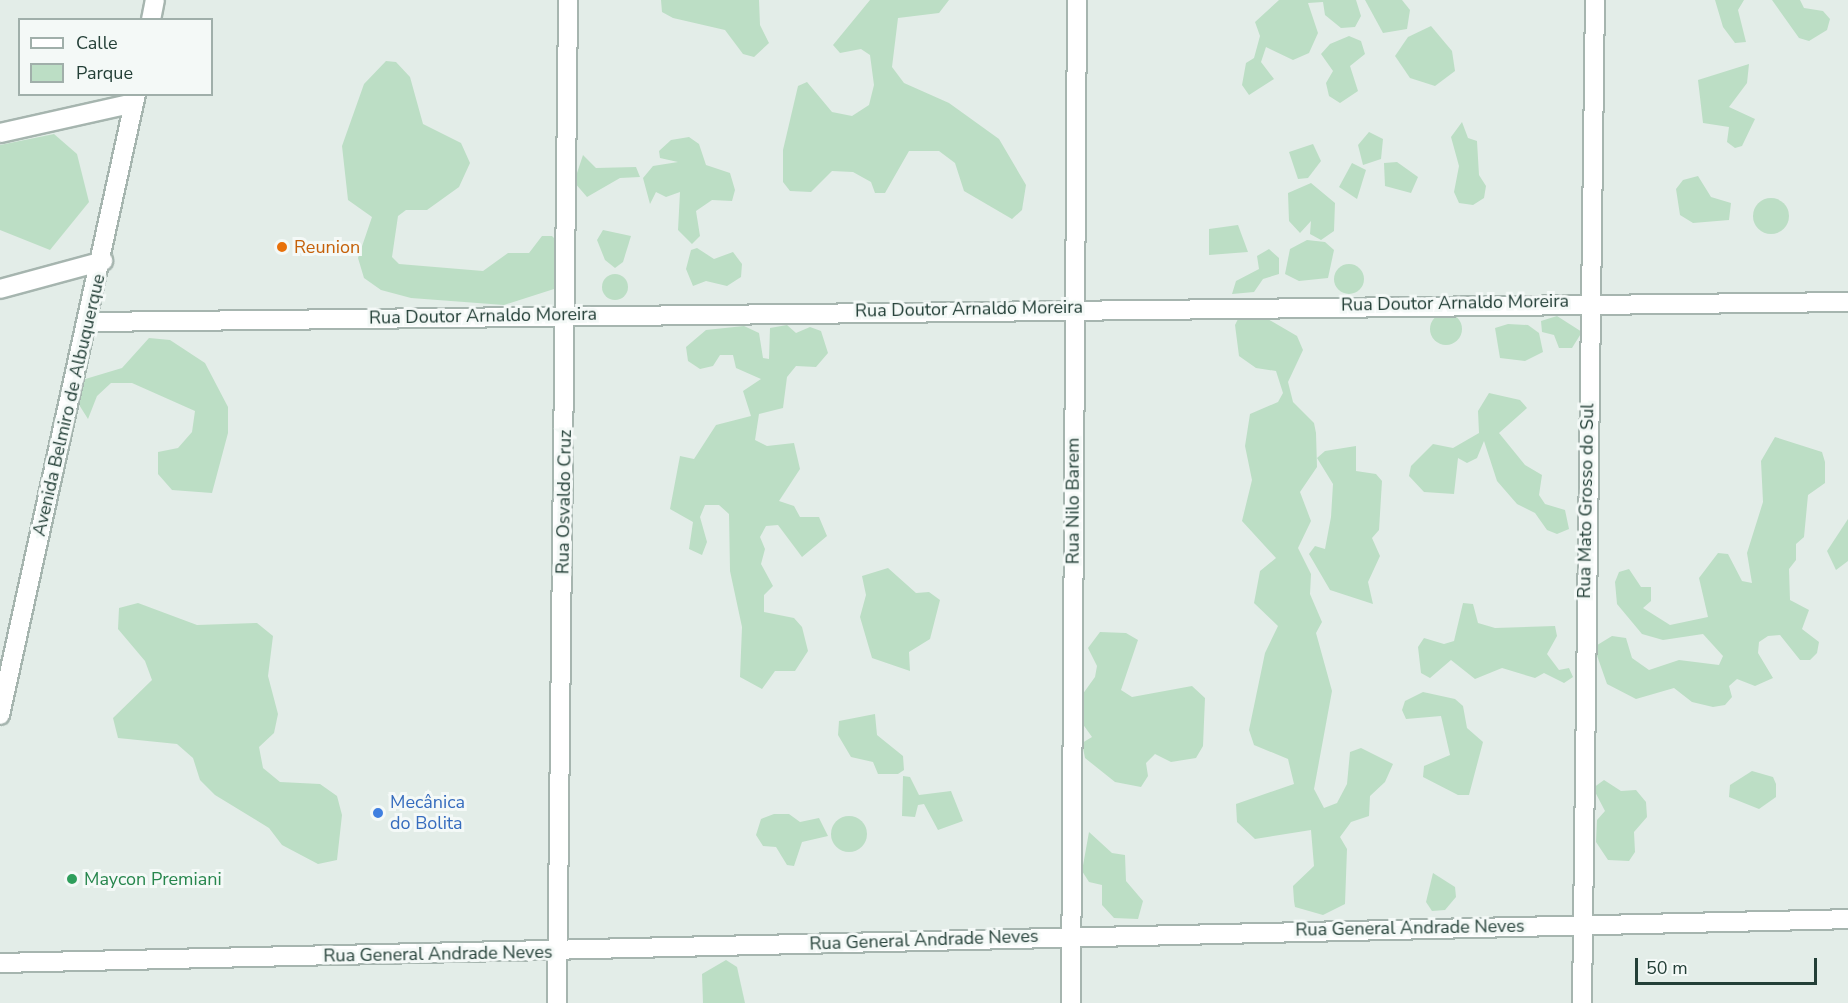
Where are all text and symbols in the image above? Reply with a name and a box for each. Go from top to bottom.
legend [18,18,213,96]
text: Calle [76,31,118,55]
text: Parque [76,61,133,85]
place label: Reunion [294,236,360,258]
marker: Reunion [275,240,289,254]
street label: Avenida Belmiro de Albuquerque [28,272,110,538]
street label: Rua Doutor Arnaldo Moreira [1341,290,1569,316]
street label: Rua Doutor Arnaldo Moreira [855,296,1083,322]
street label: Rua Doutor Arnaldo Moreira [369,303,597,329]
street label: Rua Mato Grosso do Sul [1573,403,1599,599]
street label: Rua Osvaldo Cruz [552,430,576,574]
street label: Rua Nilo Barem [1062,438,1084,564]
place label: Mecânica do Bolita [390,792,465,834]
marker: Mecânica do Bolita [371,806,385,820]
place label: Maycon Premiani [84,868,222,890]
marker: Maycon Premiani [65,872,79,886]
street label: Rua General Andrade Neves [1295,915,1525,941]
street label: Rua General Andrade Neves [809,925,1039,955]
street label: Rua General Andrade Neves [323,941,553,967]
scale bar [1638,946,1820,984]
text: 50 m [1646,956,1688,980]

